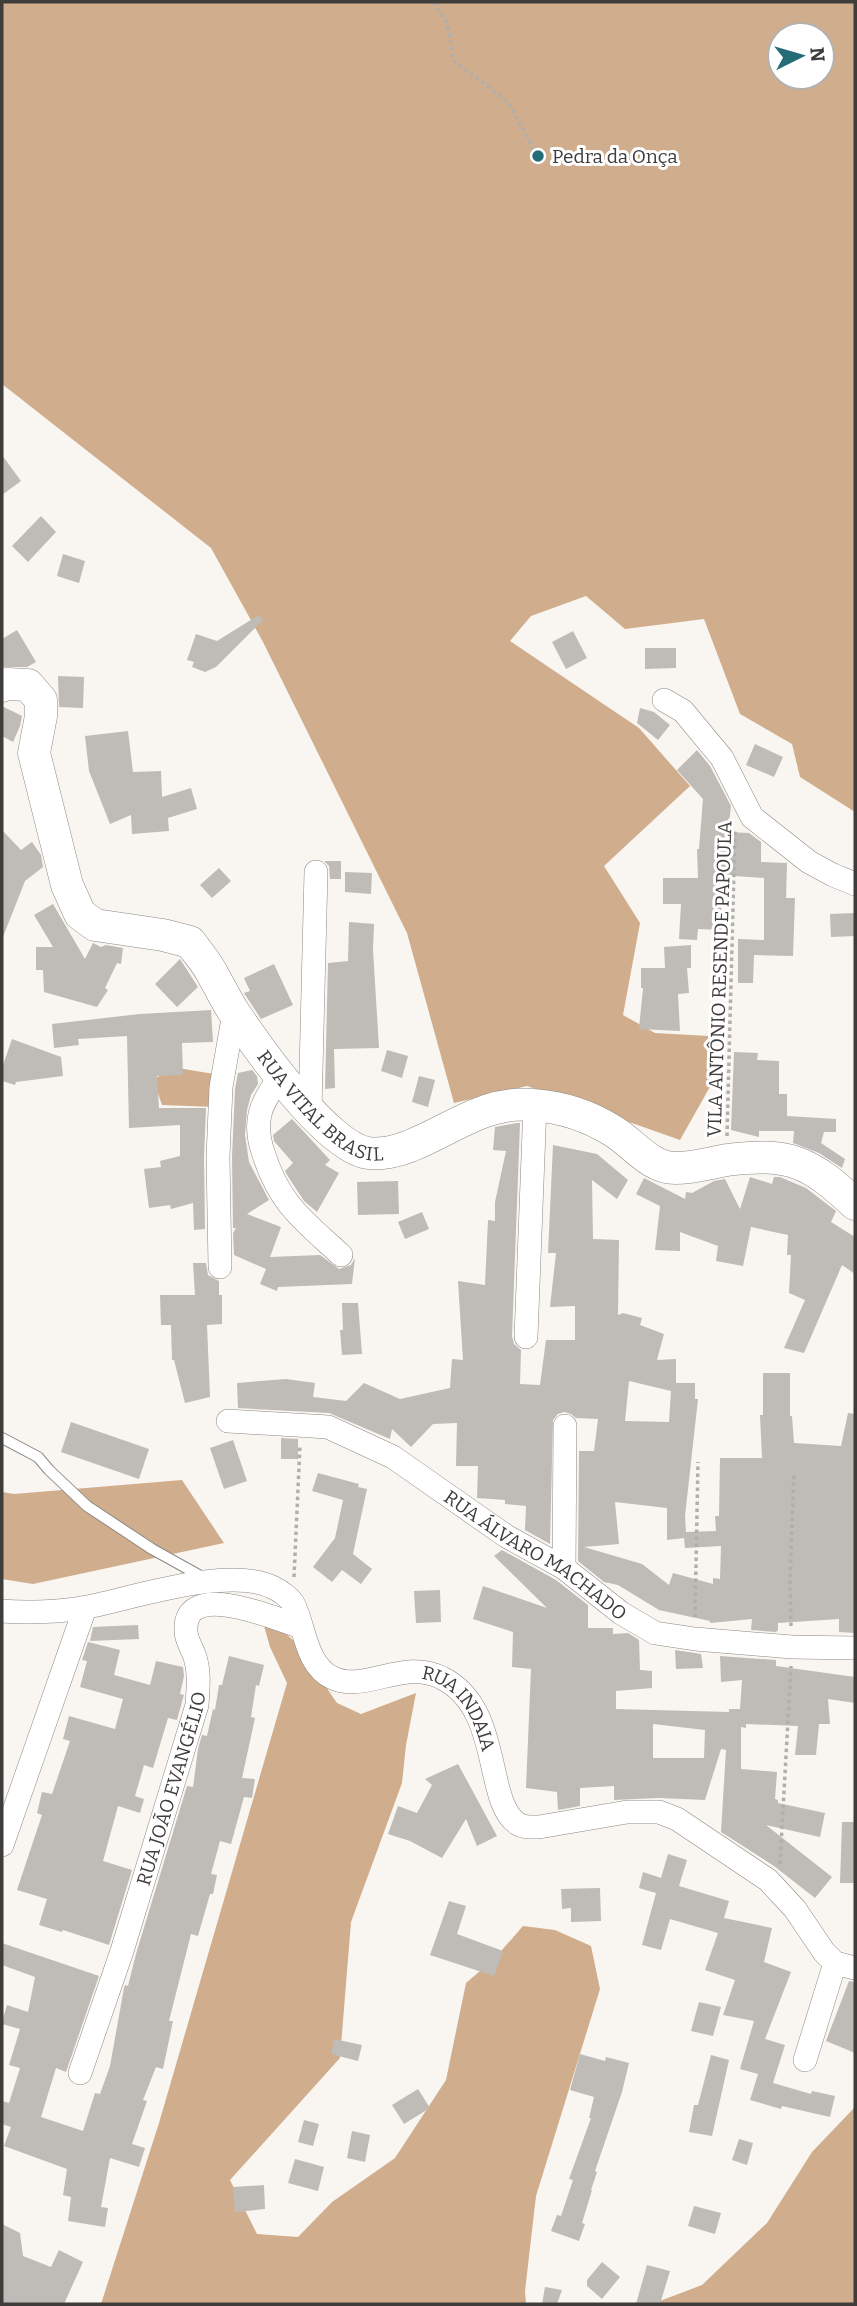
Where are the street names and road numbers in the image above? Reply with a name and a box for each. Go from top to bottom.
street label: VILA ANTÔNIO RESENDE PAPOULA [702,820,737,1138]
street label: RUA VITAL BRASIL [252,1046,384,1166]
street label: RUA ÁLVARO MACHADO [440,1485,631,1625]
street label: RUA INDAIA [420,1661,500,1754]
street label: RUA JOÃO EVANGÉLIO [132,1691,210,1888]

